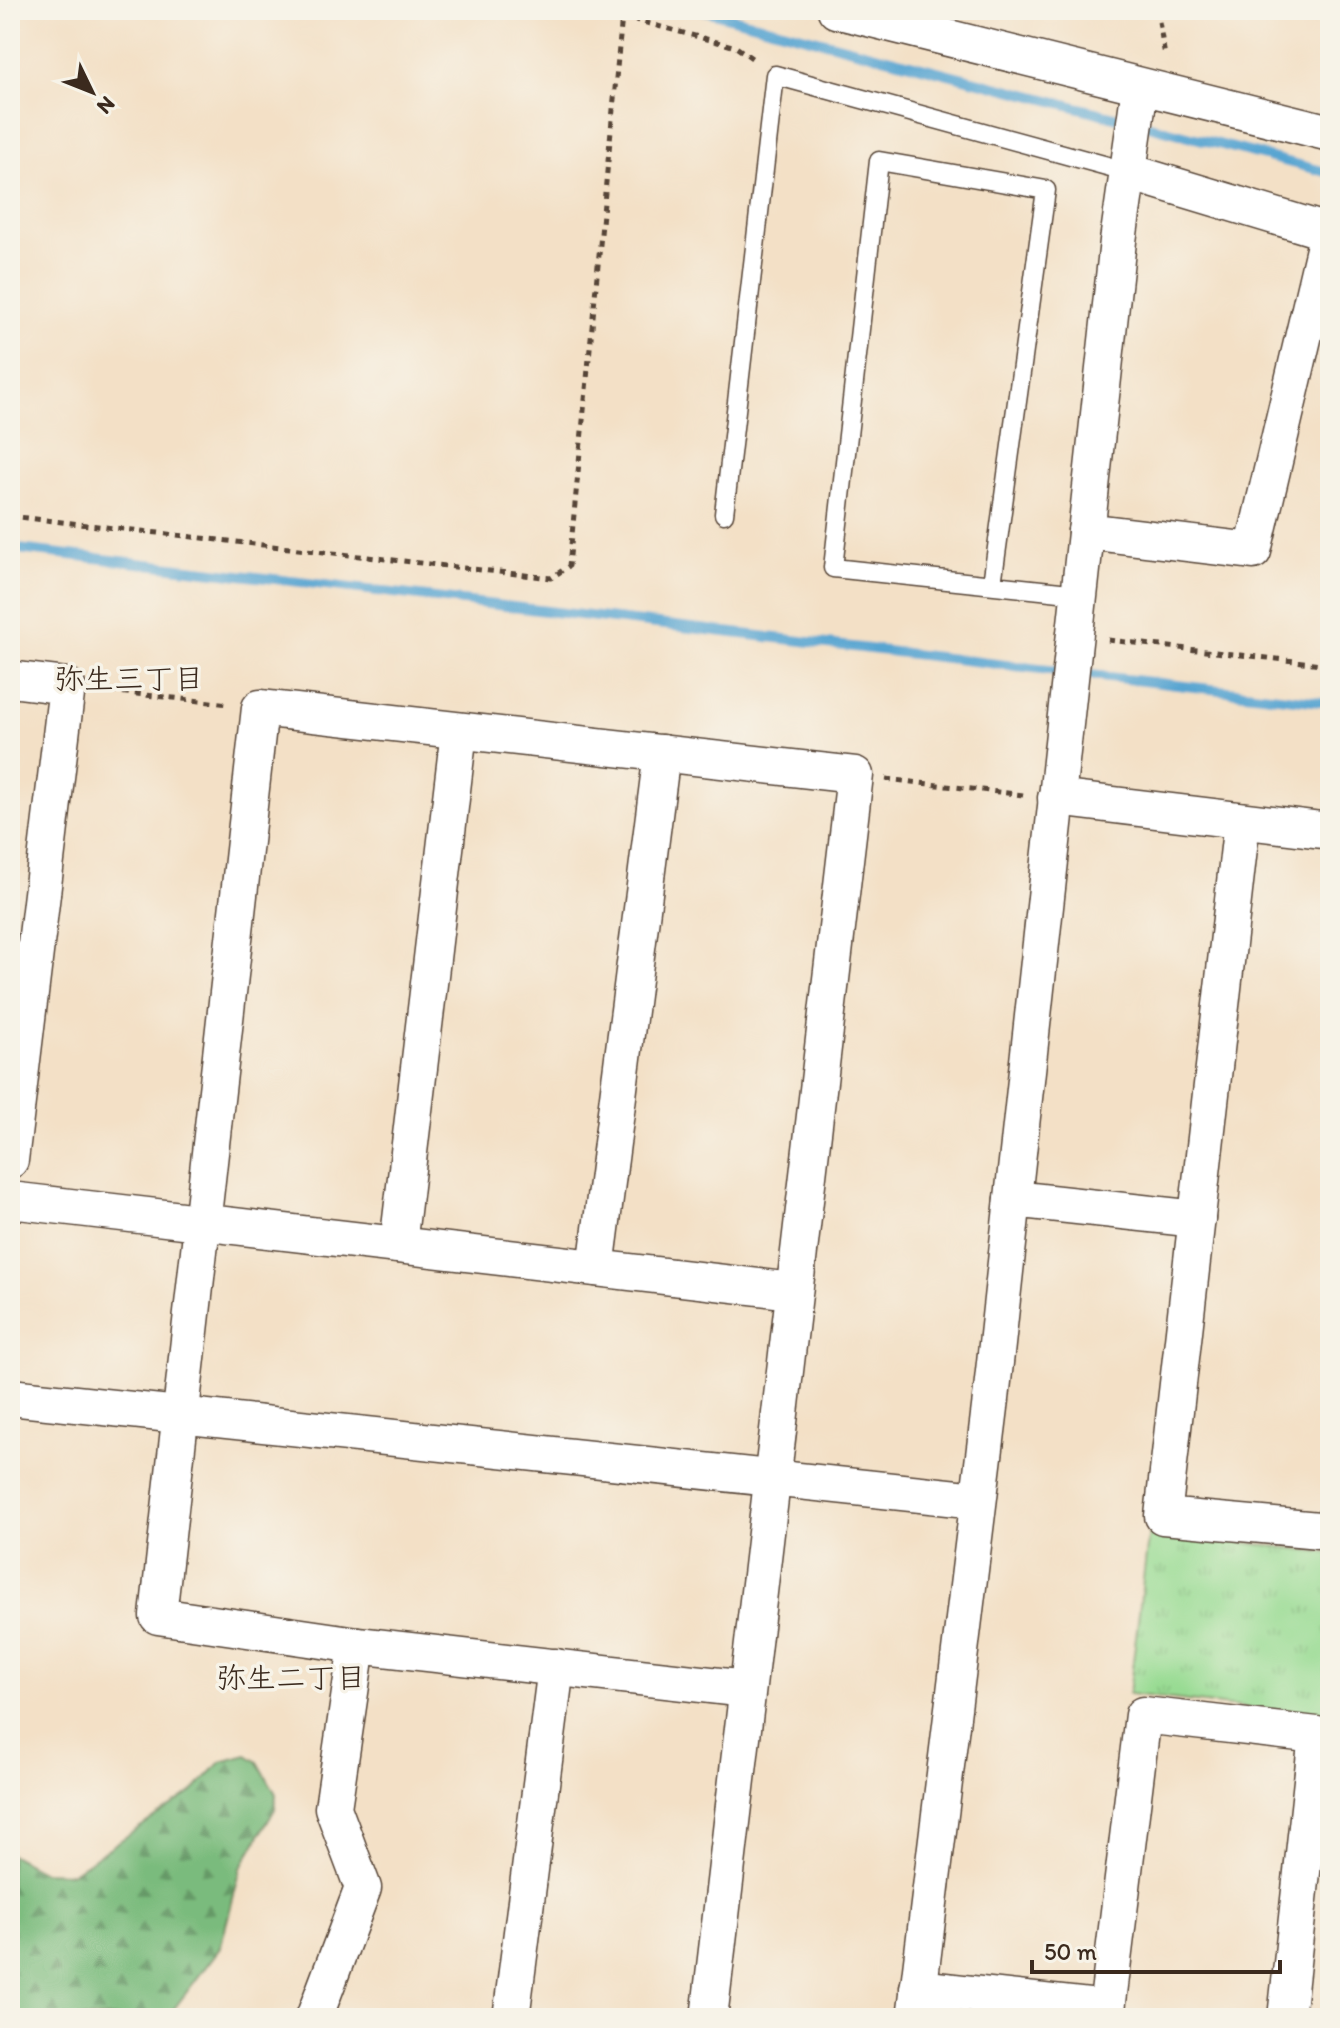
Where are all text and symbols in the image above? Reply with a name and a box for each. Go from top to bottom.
north arrow [52,52,132,132]
text: N [91,91,121,120]
district label: 弥生三丁目 [54,660,204,697]
district label: 弥生二丁目 [216,1659,366,1696]
scale bar [1032,1924,1280,1974]
text: 50 m [1044,1937,1097,1966]

